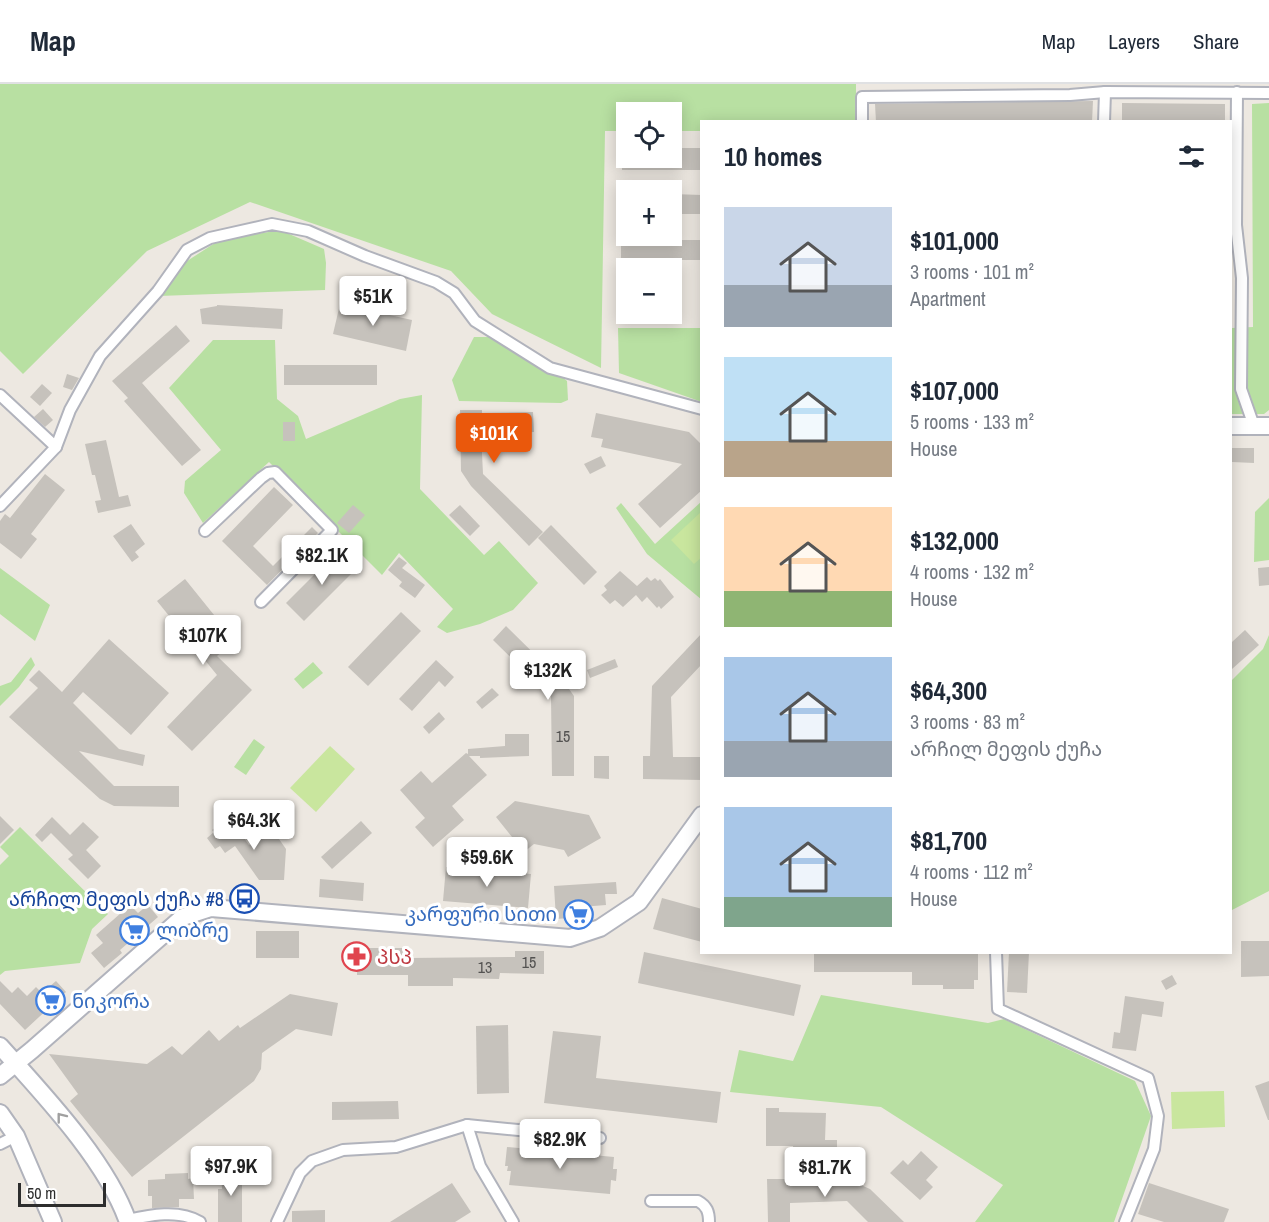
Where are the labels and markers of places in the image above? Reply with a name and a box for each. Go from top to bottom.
pin: $51K [337,276,409,327]
pin: $101K [452,413,536,464]
pin: $82.1K [273,535,371,586]
pin: $107K [161,615,245,666]
pin: $132K [506,650,590,701]
pin: $64.3K [205,800,303,851]
pin: $59.6K [438,837,536,888]
bus stop icon: არჩილ მეფის ქუჩა #8 [229,883,261,915]
place label: არჩილ მეფის ქუჩა #8 [9,885,224,912]
supermarket icon: კარფური სითი [562,898,594,930]
place label: კარფური სითი [405,900,557,927]
supermarket icon: ლიბრე [119,914,151,946]
place label: ლიბრე [156,916,229,943]
pharmacy icon: პსპ [340,941,372,973]
place label: პსპ [377,943,412,970]
supermarket icon: ნიკორა [35,985,67,1017]
place label: ნიკორა [72,987,150,1014]
pin: $82.9K [511,1119,609,1170]
pin: $97.9K [182,1146,280,1197]
pin: $81.7K [776,1147,874,1198]

